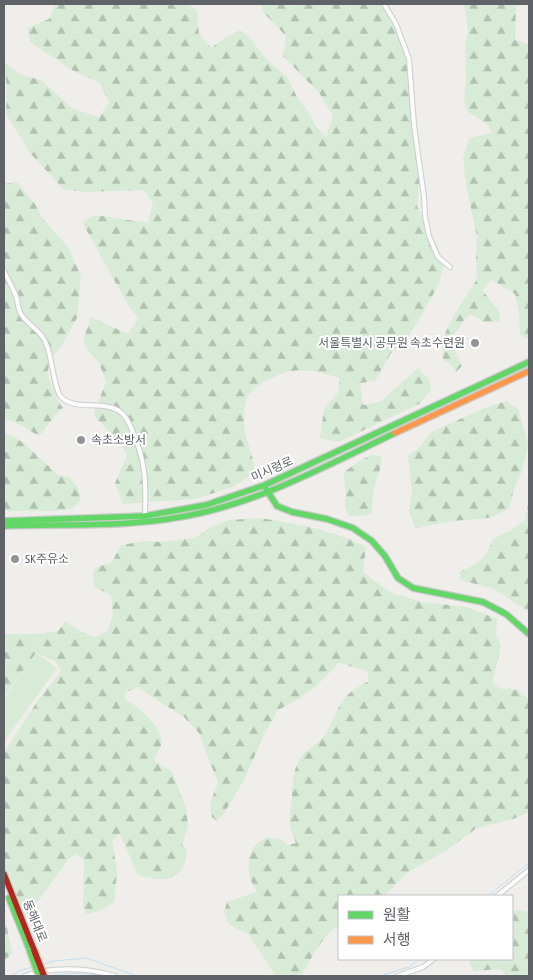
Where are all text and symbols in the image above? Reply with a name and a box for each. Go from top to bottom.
place label: 서울특별시 공무원 속초수련원 [318,336,465,350]
marker: 서울특별시 공무원 속초수련원 [469,337,481,349]
place label: 속초소방서 [91,433,146,447]
marker: 속초소방서 [75,434,87,446]
street label: 미시령로 [249,454,295,484]
place label: SK주유소 [25,552,69,566]
marker: SK주유소 [9,553,21,565]
legend [338,895,513,960]
street label: 동해대로 [20,898,50,944]
text: 원활 [383,906,411,923]
text: 서행 [383,931,411,948]

